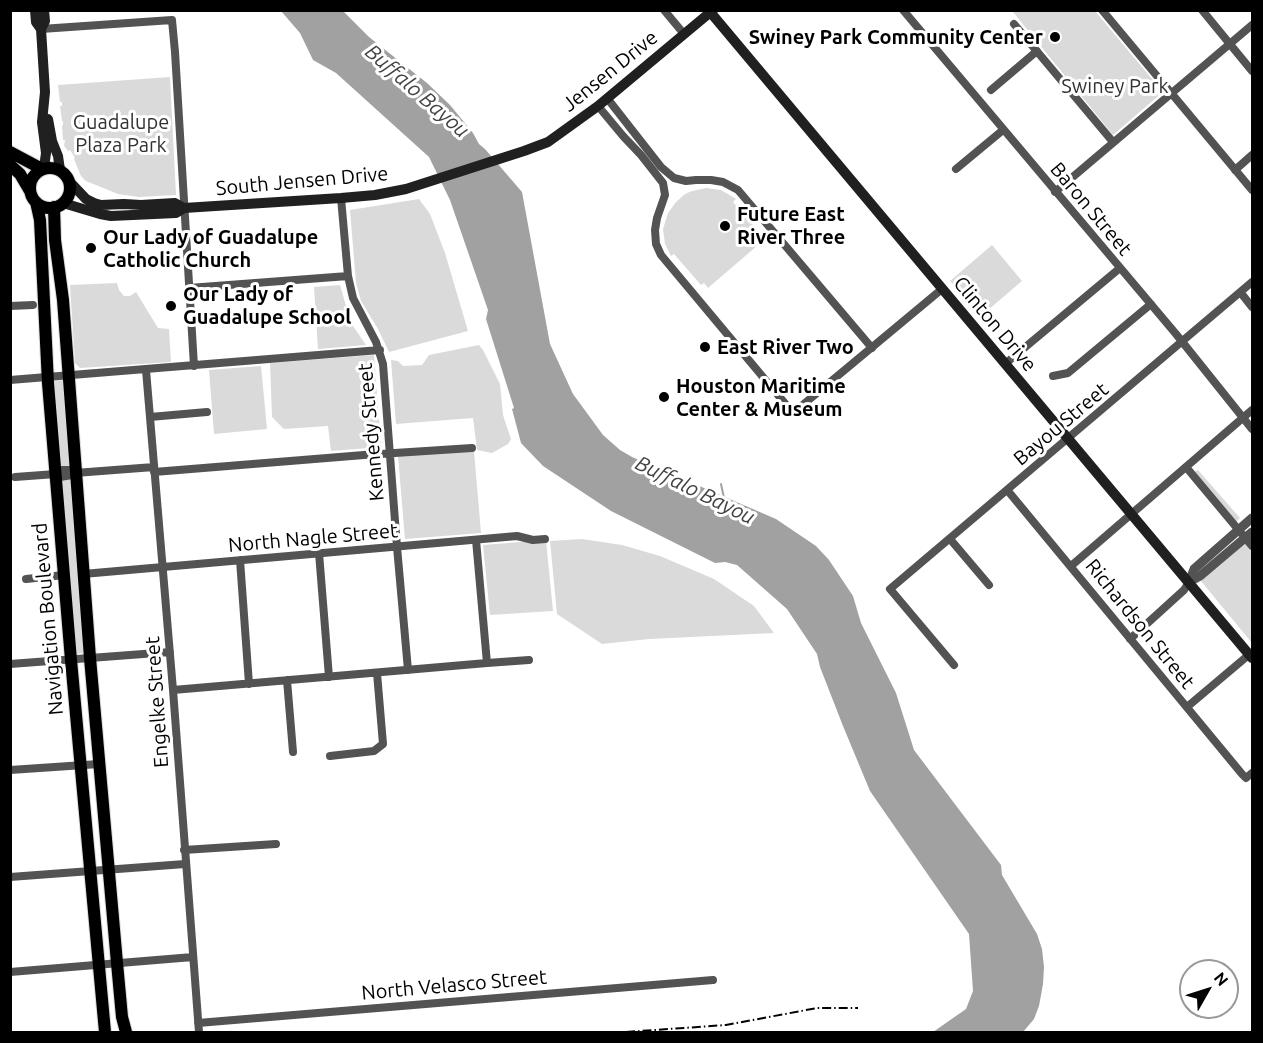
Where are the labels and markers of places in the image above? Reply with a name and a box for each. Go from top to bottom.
place label: Swiney Park Community Center [749,25,1043,49]
marker: Swiney Park Community Center [1048,30,1062,44]
place label: Future East River Three [737,202,845,249]
marker: Future East River Three [718,219,732,233]
place label: Our Lady of Guadalupe Catholic Church [103,225,318,272]
marker: Our Lady of Guadalupe Catholic Church [84,241,98,255]
place label: Our Lady of Guadalupe School [183,282,351,329]
marker: Our Lady of Guadalupe School [164,299,178,313]
place label: East River Two [717,335,854,359]
marker: East River Two [698,340,712,354]
place label: Houston Maritime Center & Museum [676,374,846,421]
marker: Houston Maritime Center & Museum [657,390,671,404]

